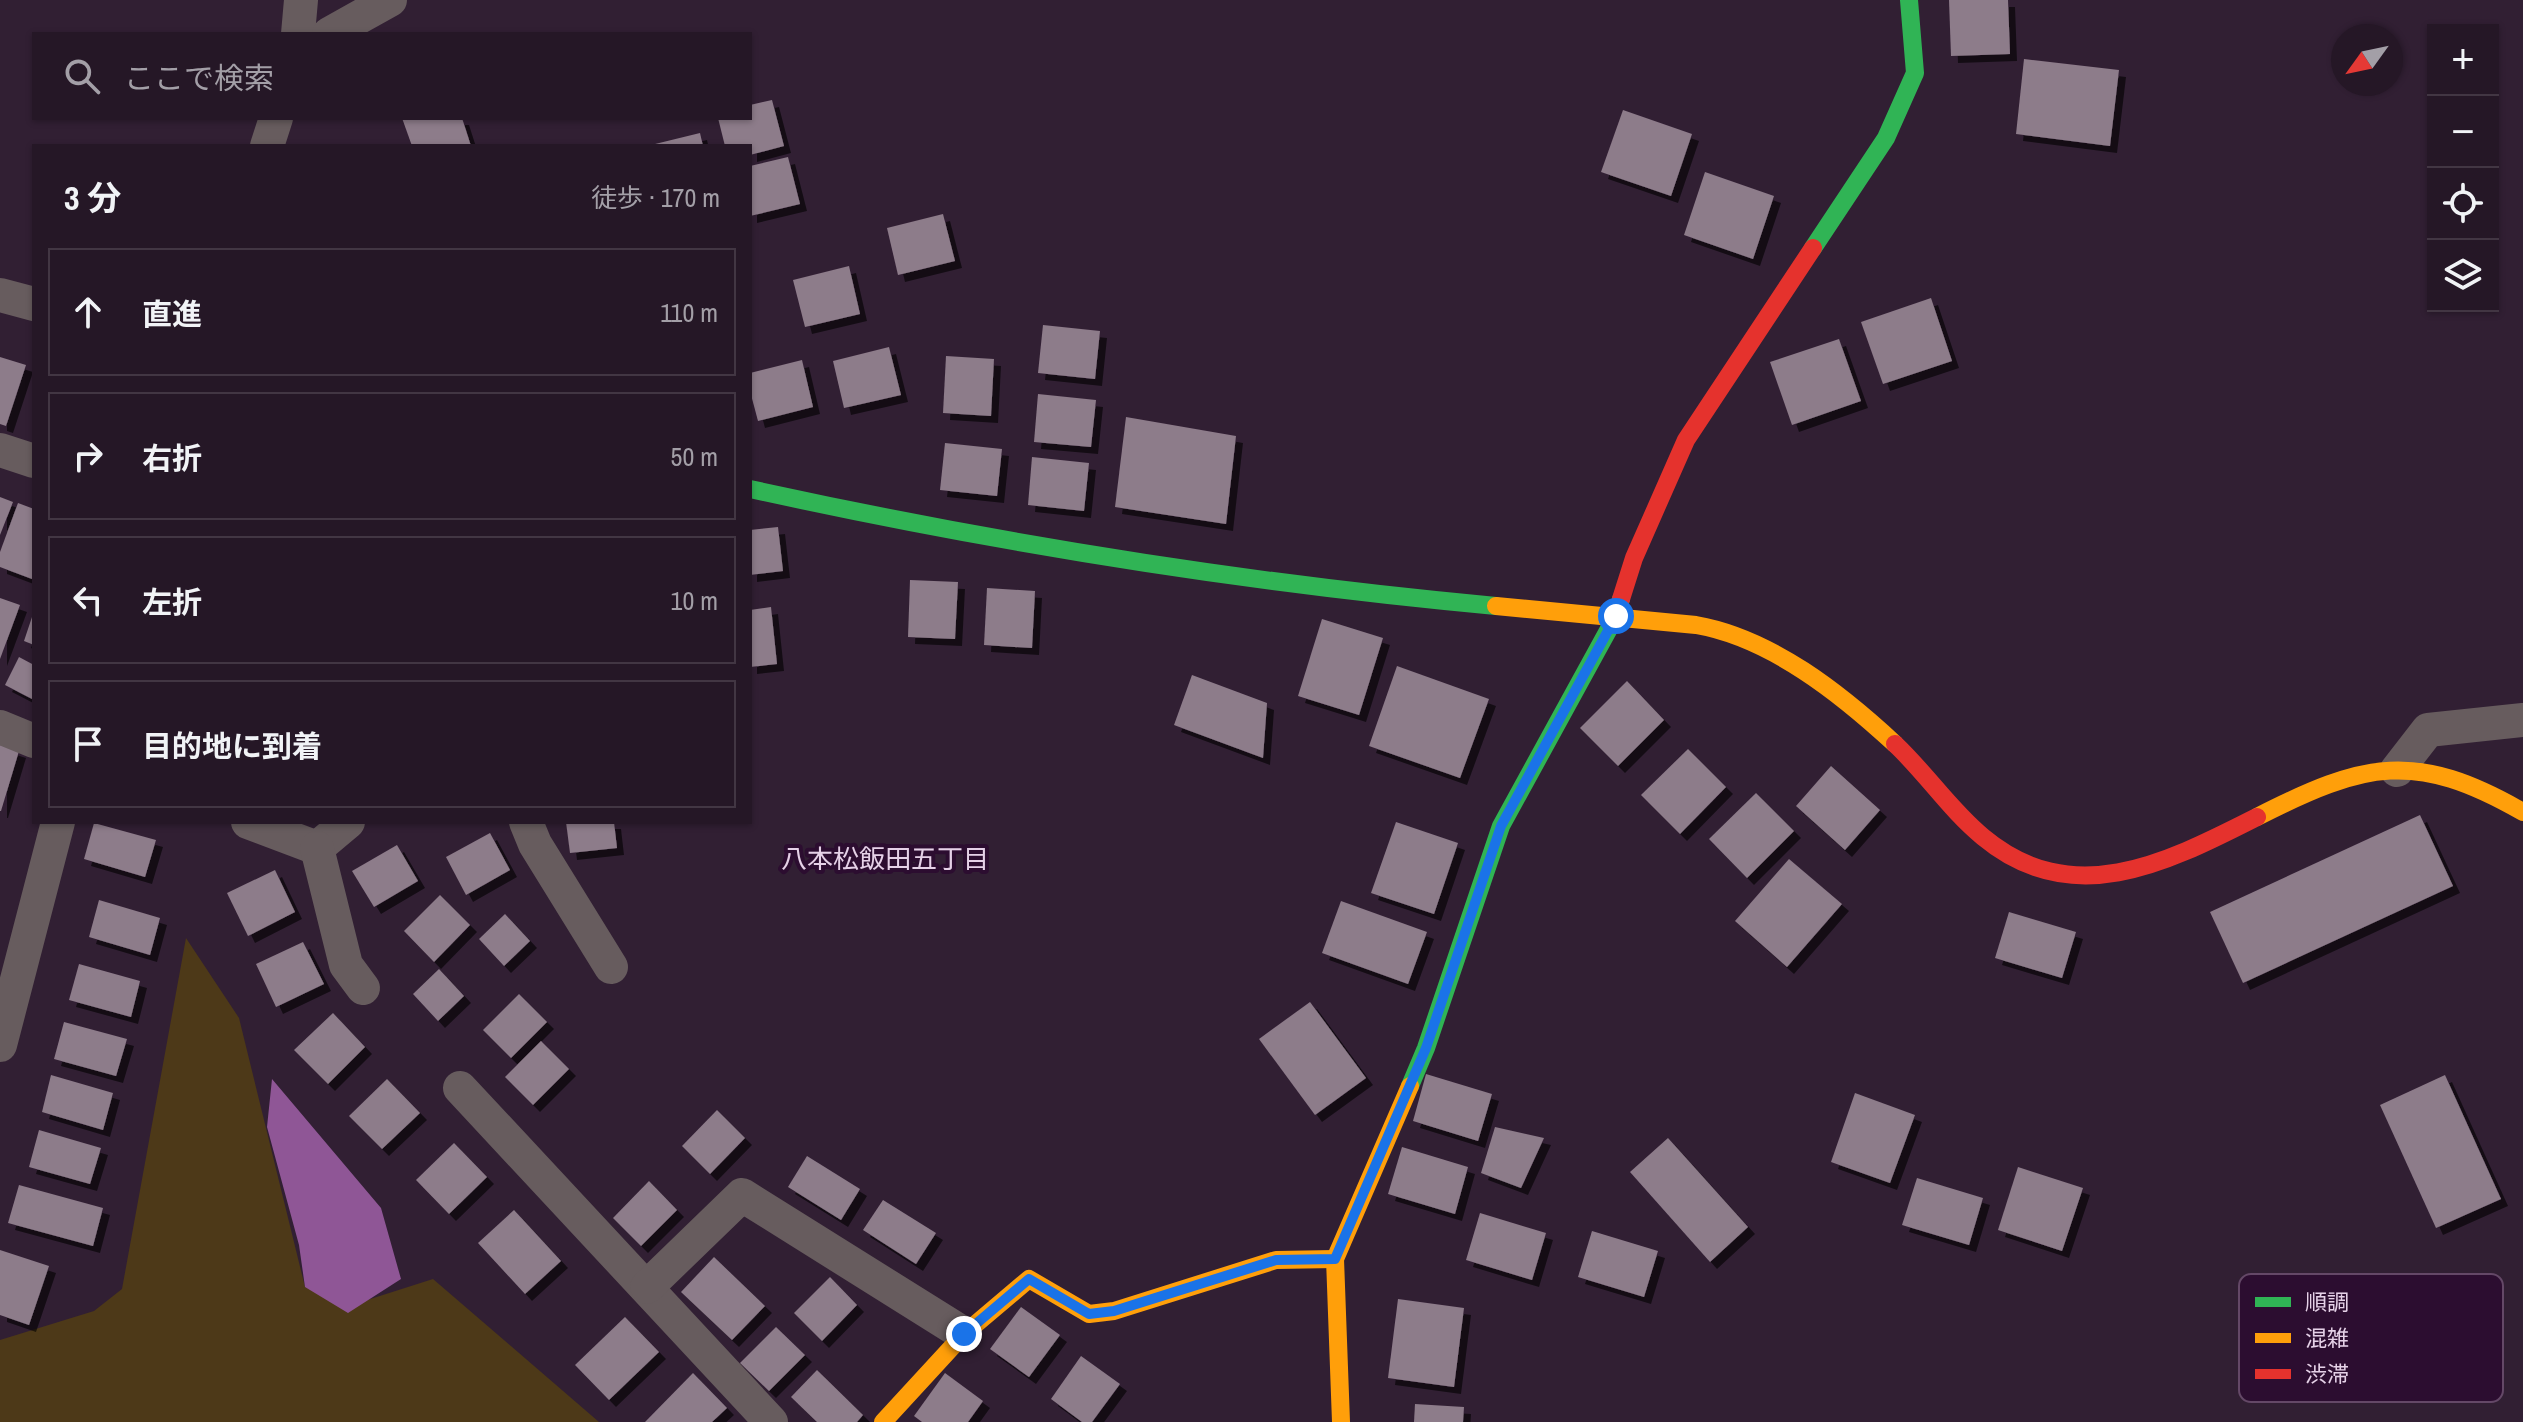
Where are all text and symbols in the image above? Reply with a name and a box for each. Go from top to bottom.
north arrow [2331,24,2403,96]
map controls [2427,24,2499,312]
button: + [2427,24,2499,96]
search box [32,32,752,120]
icon: search [60,54,104,98]
text: ここで検索 [124,58,274,98]
button: − [2427,96,2499,168]
button: locate [2427,168,2499,240]
text: 3 分 [64,175,121,221]
text: 徒歩 · 170 m [591,180,720,215]
button: layers [2427,240,2499,312]
icon: ahead [66,290,110,334]
text: 直進 [142,294,202,334]
text: 110 m [660,295,718,330]
icon: right [66,434,110,478]
text: 右折 [142,438,202,478]
text: 50 m [671,439,718,474]
icon: left [66,578,110,622]
text: 左折 [142,582,202,622]
text: 10 m [671,583,718,618]
route start [1598,598,1634,634]
icon: arrive [66,722,110,766]
text: 目的地に到着 [142,726,322,766]
district label: 八本松飯田五丁目 [781,841,989,876]
legend [2239,1274,2503,1402]
text: 順調 [2305,1287,2349,1317]
route end [946,1316,982,1352]
text: 混雑 [2305,1323,2349,1353]
text: 渋滞 [2305,1359,2349,1389]

